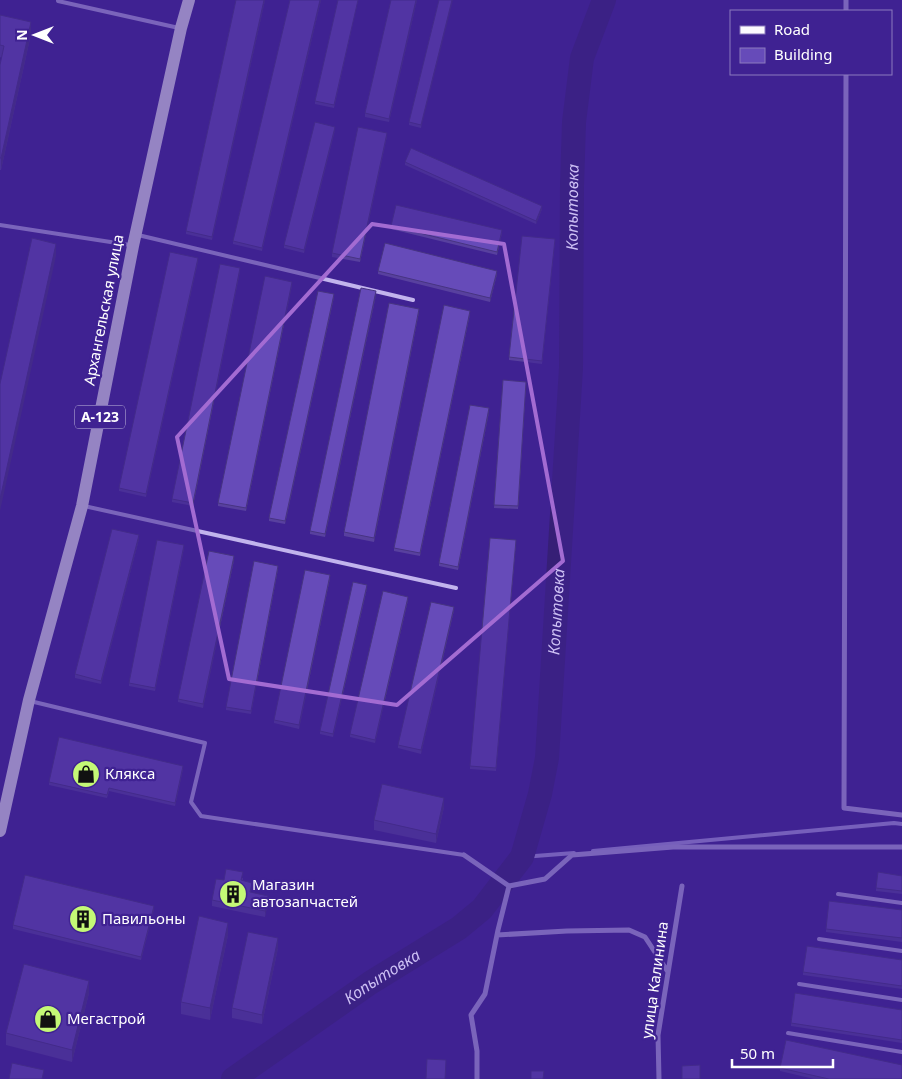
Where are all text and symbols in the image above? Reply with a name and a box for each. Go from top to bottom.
north arrow [10,10,60,60]
legend [730,10,892,75]
text: Road [774,19,810,39]
text: N [12,29,31,41]
text: Building [774,44,832,64]
water label: Копытовка [561,164,584,251]
street label: Архангельская улица [79,233,127,387]
road number: А-123 [75,406,125,428]
water label: Копытовка [542,568,570,656]
shop icon: Клякса [71,759,101,789]
place label: Клякса [105,763,155,783]
place label: Магазин автозапчастей [252,874,358,911]
building icon: Магазин автозапчастей [218,879,248,909]
building icon: Павильоны [68,904,98,934]
place label: Павильоны [102,908,186,928]
street label: улица Калинина [636,920,672,1040]
water label: Копытовка [339,944,424,1009]
shop icon: Мегастрой [33,1004,63,1034]
place label: Мегастрой [67,1008,146,1028]
scale bar [732,1036,833,1068]
text: 50 m [740,1043,775,1063]

